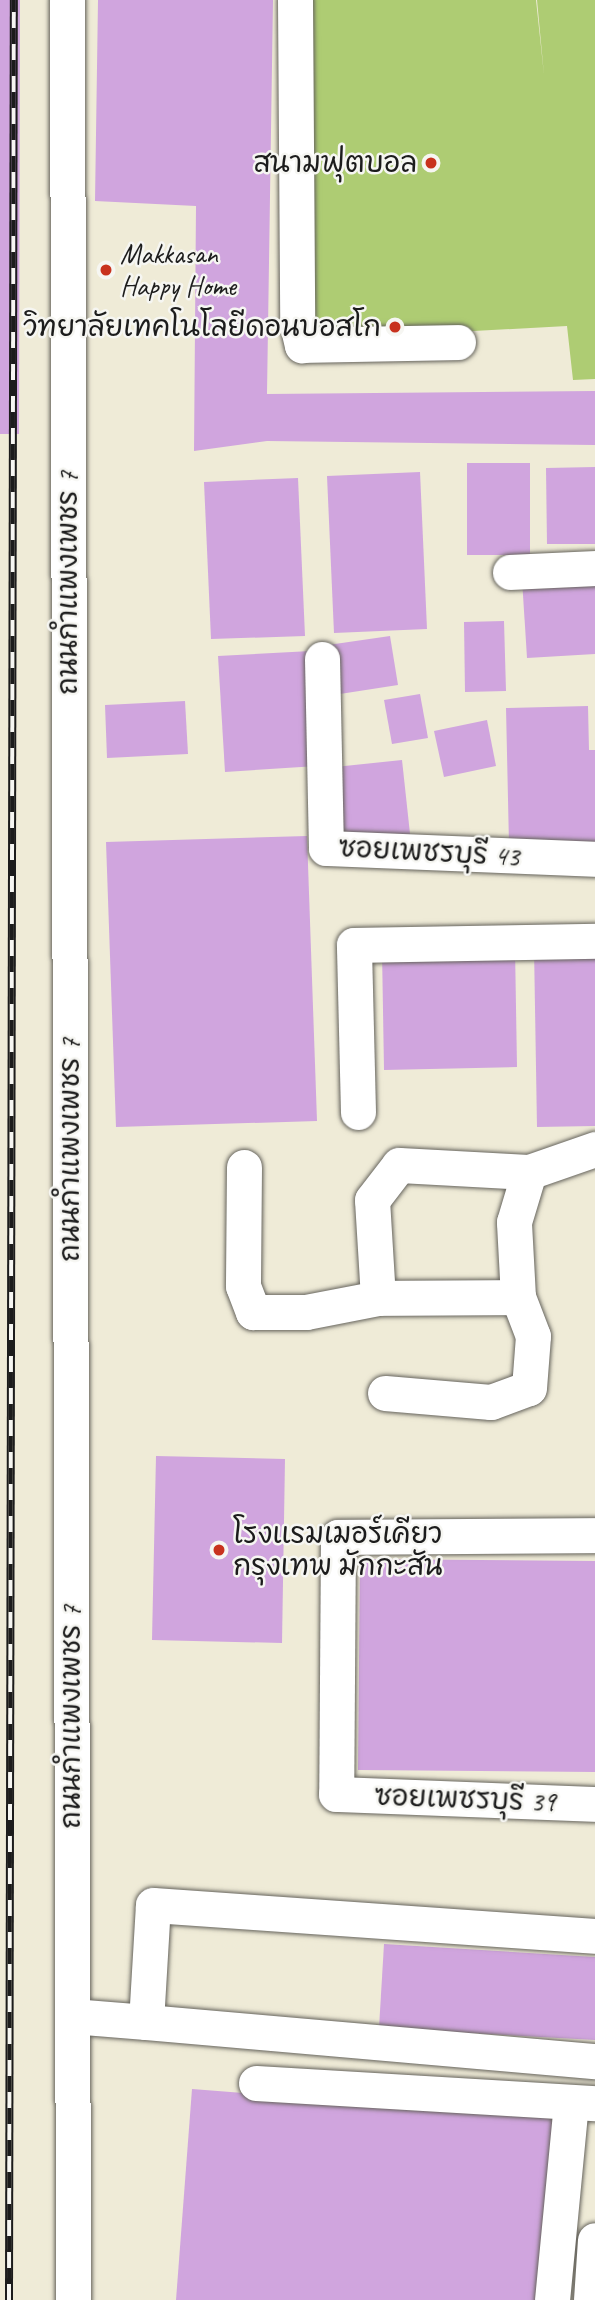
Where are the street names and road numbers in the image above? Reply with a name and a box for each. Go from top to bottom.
street label: ถนนกำแพงเพชร 7 [51,471,85,695]
street label: ซอยเพชรบุรี 43 [338,830,520,874]
street label: ถนนกำแพงเพชร 7 [53,1038,87,1262]
street label: ถนนกำแพงเพชร 7 [54,1605,88,1829]
street label: ซอยเพชรบุรี 39 [374,1779,556,1819]

